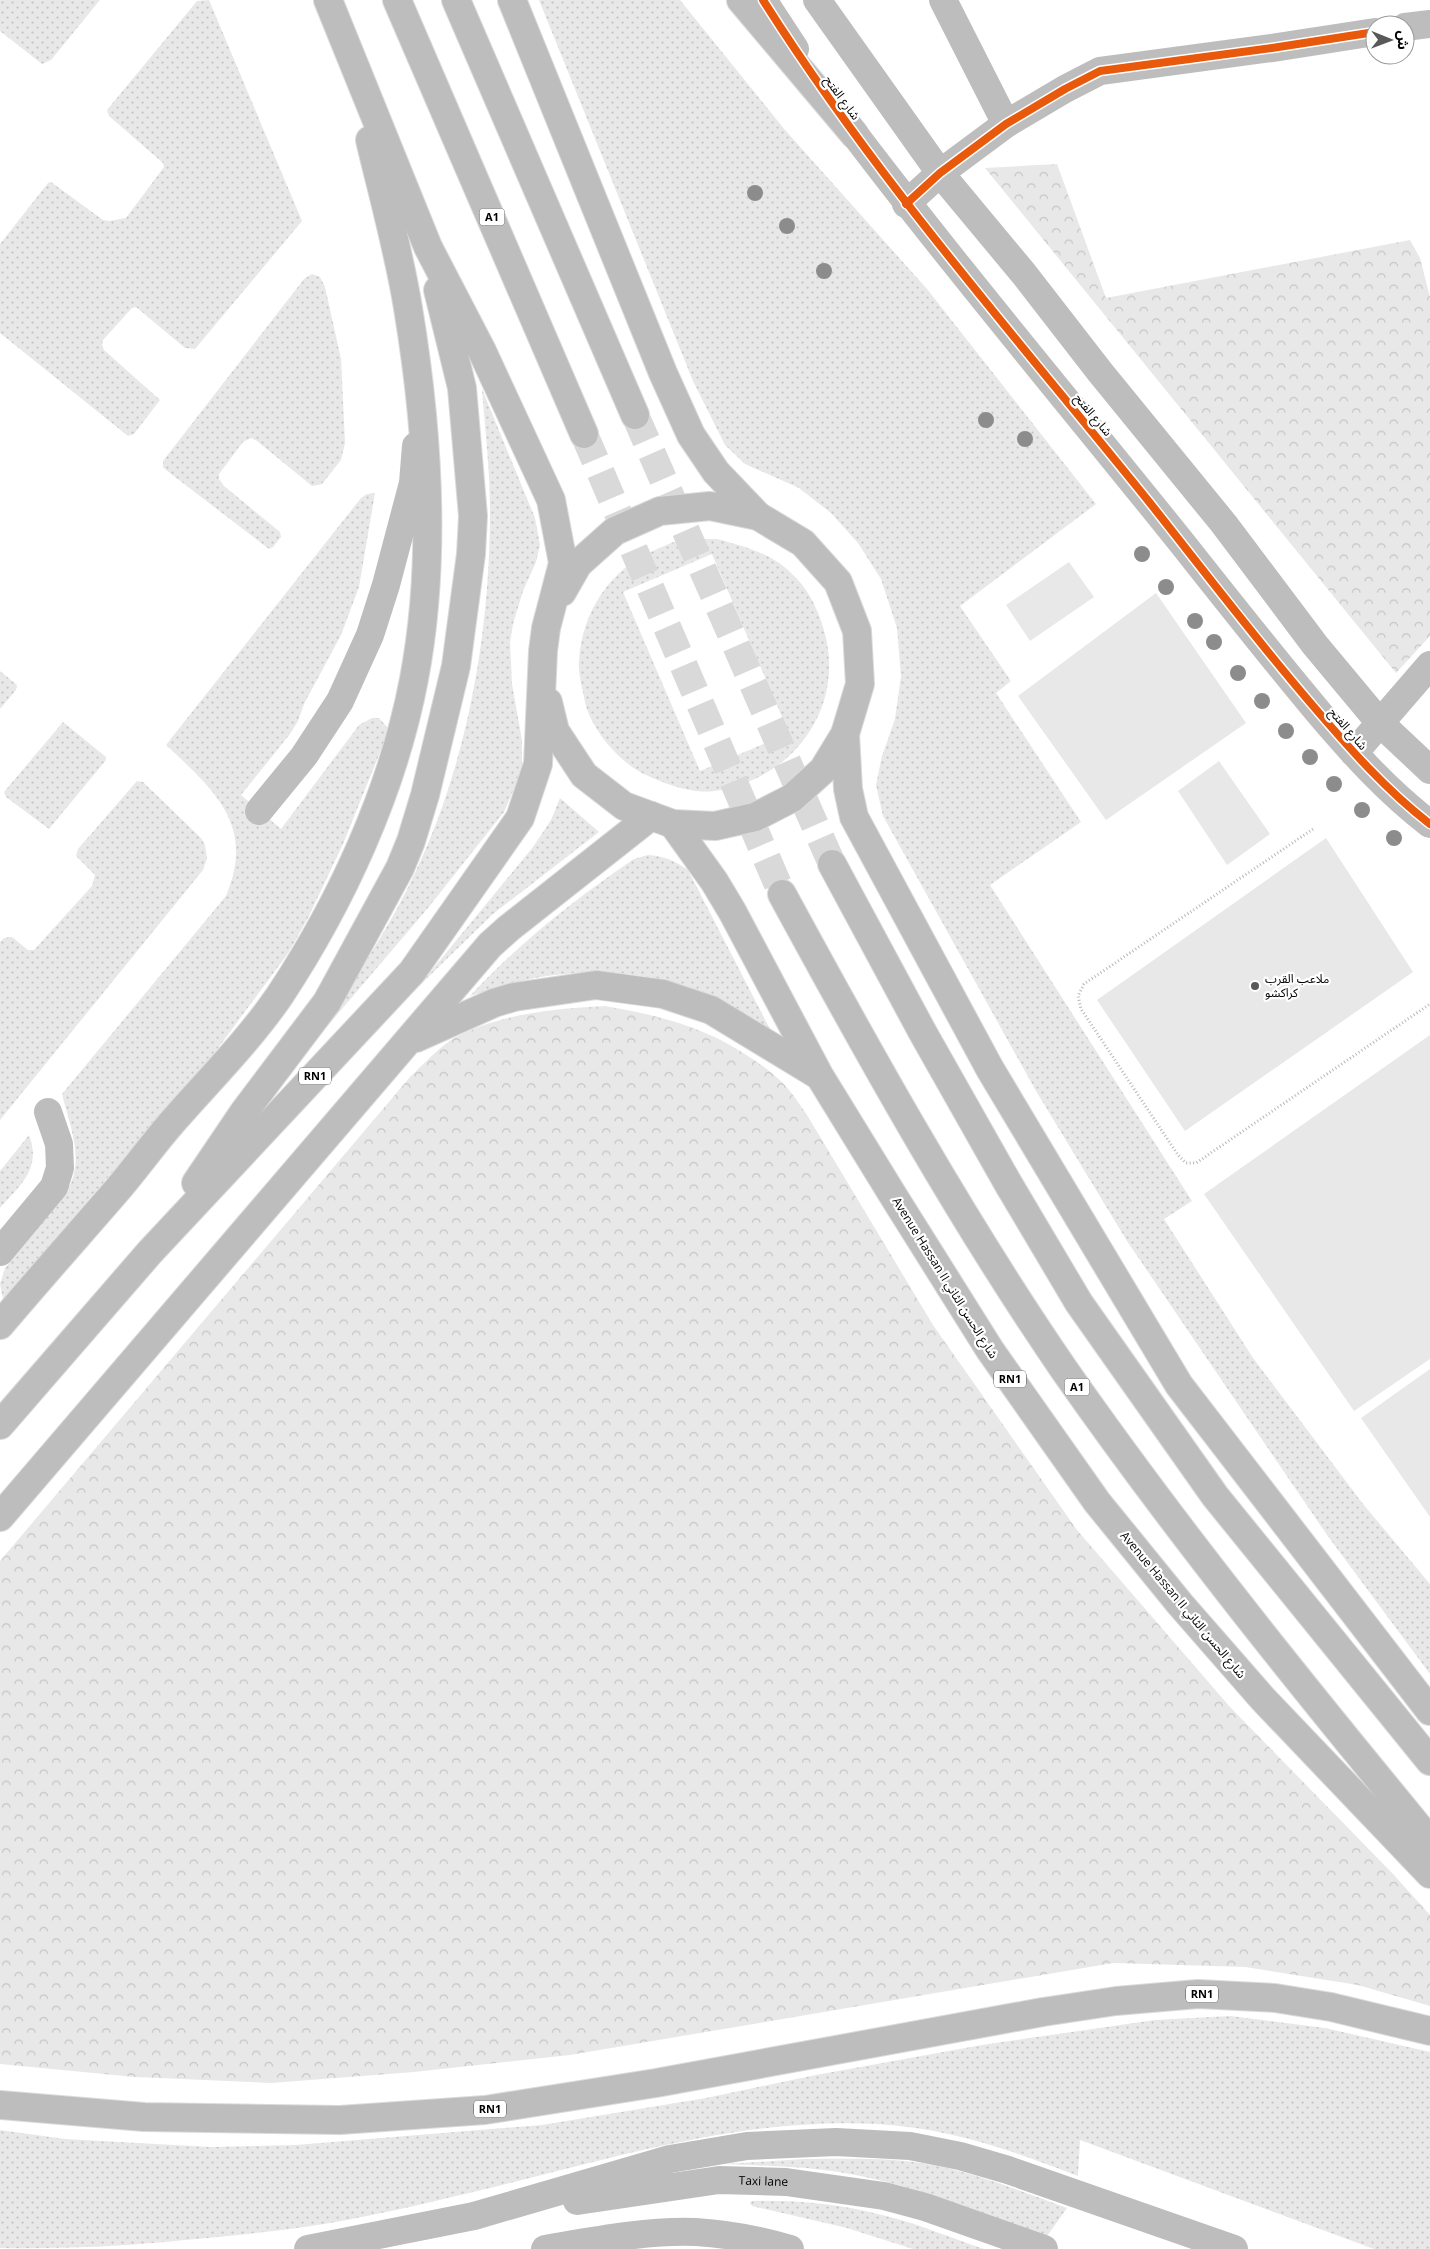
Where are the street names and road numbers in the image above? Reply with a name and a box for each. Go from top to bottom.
street label: شارع الفتح [820,72,864,124]
road number: A1 [480,208,504,226]
street label: شارع الفتح [1070,390,1116,440]
street label: شارع الفتح [1325,704,1371,754]
road number: RN1 [299,1068,331,1084]
street label: Avenue Hassan II شارع الحسن الثاني [887,1194,1002,1362]
road number: RN1 [994,1370,1026,1388]
road number: A1 [1064,1378,1090,1395]
street label: Avenue Hassan II شارع الحسن الثاني [1115,1528,1250,1683]
road number: RN1 [1186,1986,1218,2002]
road number: RN1 [474,2100,506,2118]
street label: Taxi lane [738,2172,789,2190]

